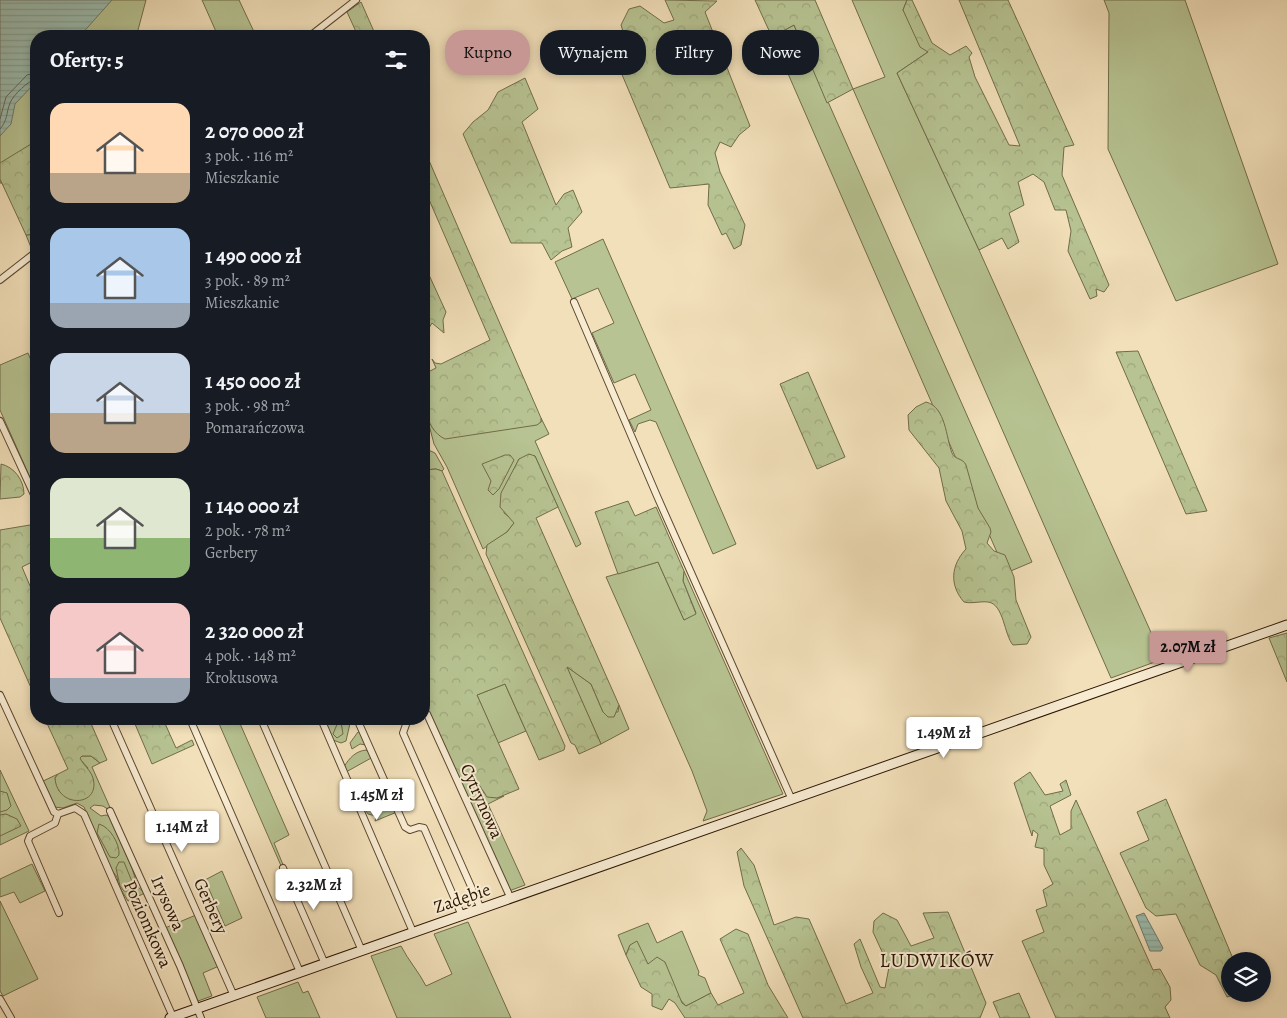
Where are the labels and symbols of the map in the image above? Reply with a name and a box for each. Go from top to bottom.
pin: 2.07M zł [1136,630,1240,673]
pin: 1.49M zł [892,716,996,759]
street label: Cytrynowa [455,760,509,843]
pin: 1.45M zł [325,778,429,821]
pin: 1.14M zł [130,810,234,853]
pin: 2.32M zł [262,868,366,911]
street label: Irysowa [145,872,191,935]
street label: Gerbery [188,874,234,939]
street label: Poziomkowa [118,876,178,972]
street label: Zadębie [430,877,494,919]
district label: LUDWIKÓW [879,947,995,974]

